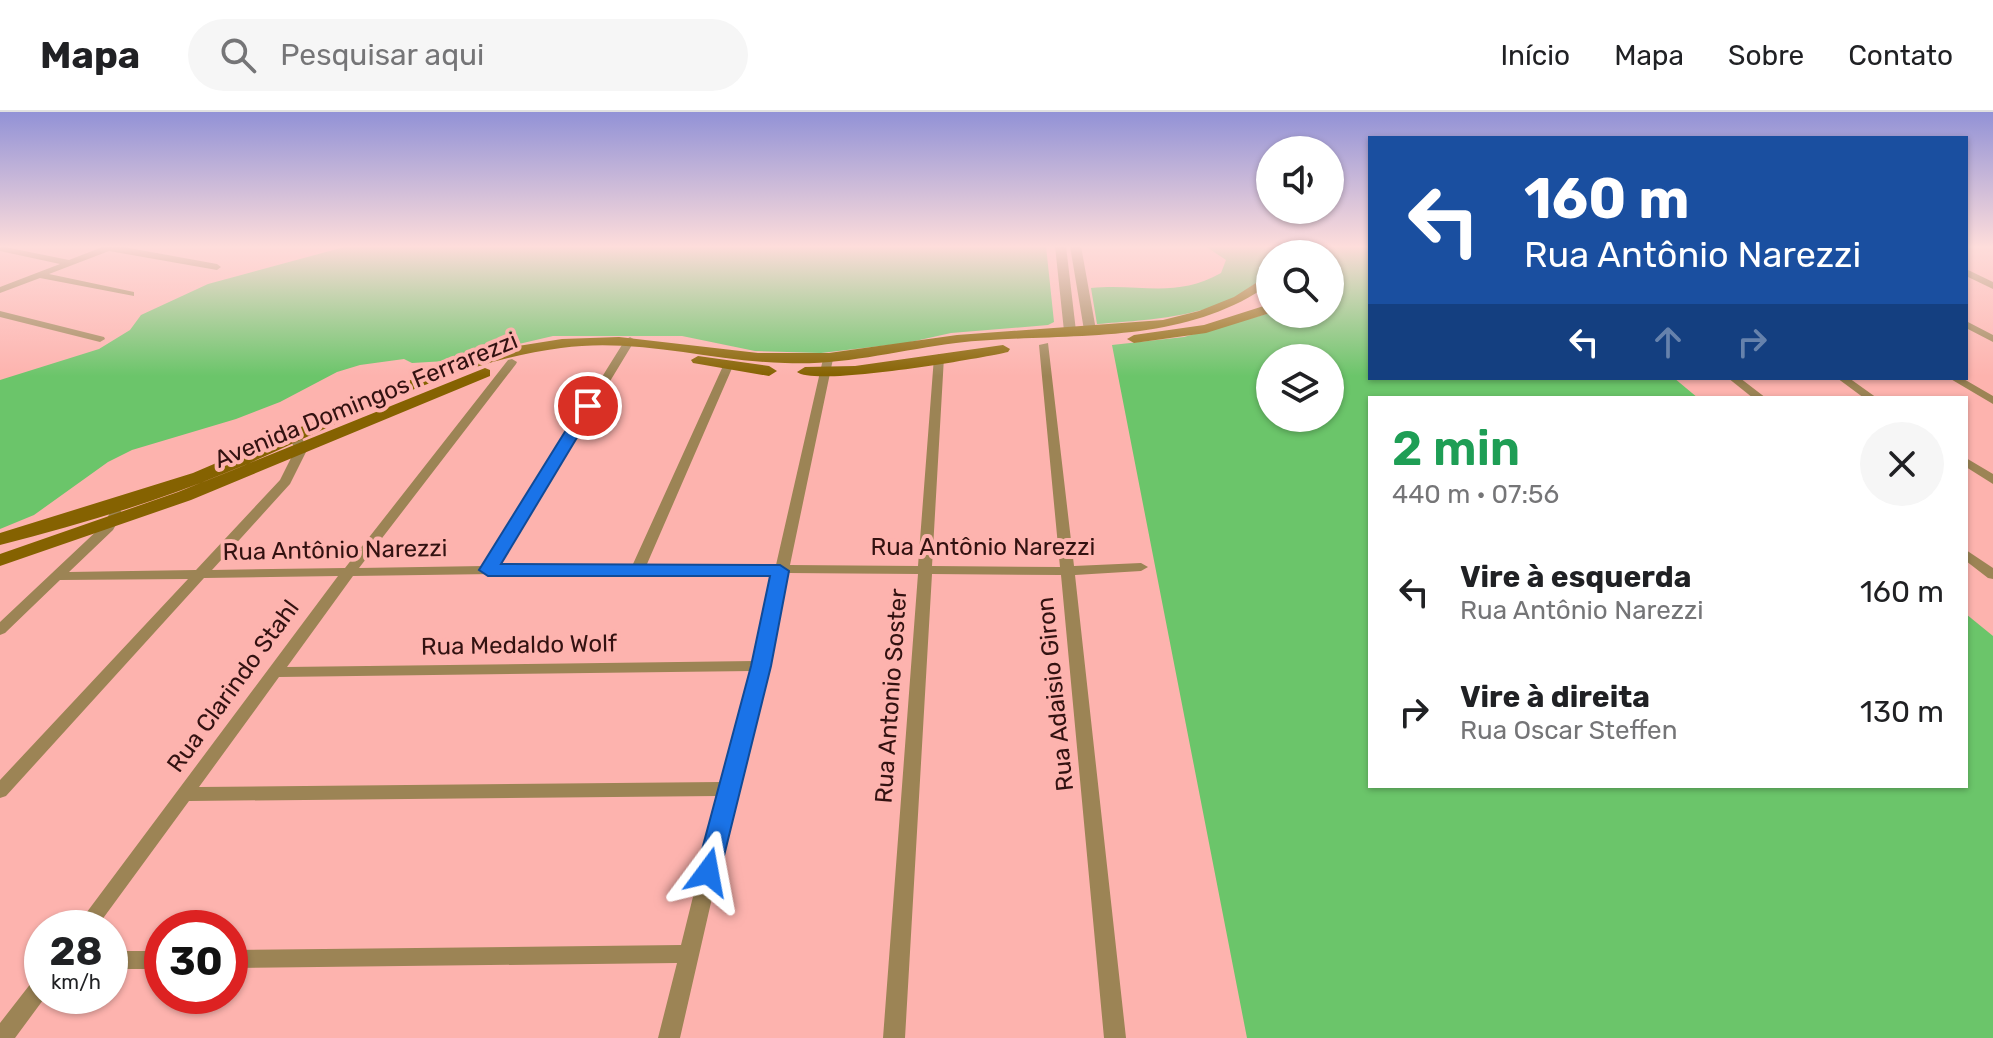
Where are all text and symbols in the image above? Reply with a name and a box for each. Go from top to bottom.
search box [188,19,748,91]
text: Mapa [40,32,140,78]
icon: search [216,33,260,77]
text: Pesquisar aqui [280,37,484,73]
text: Início [1500,39,1570,72]
text: Mapa [1614,39,1684,72]
text: Sobre [1728,39,1804,72]
text: Contato [1848,39,1953,72]
map controls [1256,136,1344,432]
button: sound [1256,136,1344,224]
text: 160 m [1524,166,1690,232]
icon: left [1392,168,1496,272]
text: Rua Antônio Narezzi [1524,233,1861,276]
button: search [1256,240,1344,328]
icon: left [1562,320,1606,364]
icon: ahead [1646,320,1690,364]
icon: right [1730,320,1774,364]
street label: Avenida Domingos Ferrarezzi [210,326,522,474]
button: layers [1256,344,1344,432]
pin [554,372,622,440]
icon: arrive [566,384,610,428]
text: 2 min [1392,420,1520,477]
button: close [1860,422,1944,506]
text: 440 m · 07:56 [1392,479,1559,510]
street label: Rua Antônio Narezzi [871,533,1095,561]
street label: Rua Antônio Narezzi [222,534,448,566]
text: Vire à esquerda [1460,559,1691,595]
icon: left [1392,570,1436,614]
text: 160 m [1860,574,1944,610]
street label: Rua Antonio Soster [870,588,912,804]
street label: Rua Clarindo Stahl [161,595,305,777]
text: Rua Antônio Narezzi [1460,595,1704,626]
street label: Rua Adaisio Giron [1031,596,1079,792]
street label: Rua Medaldo Wolf [421,629,618,661]
text: Vire à direita [1460,679,1650,715]
icon: right [1392,690,1436,734]
text: 130 m [1860,694,1944,730]
text: Rua Oscar Steffen [1460,715,1677,746]
position arrow [666,830,750,914]
speed limit sign: 30 [144,910,248,1014]
text: 28 [49,928,103,975]
text: km/h [51,970,101,994]

